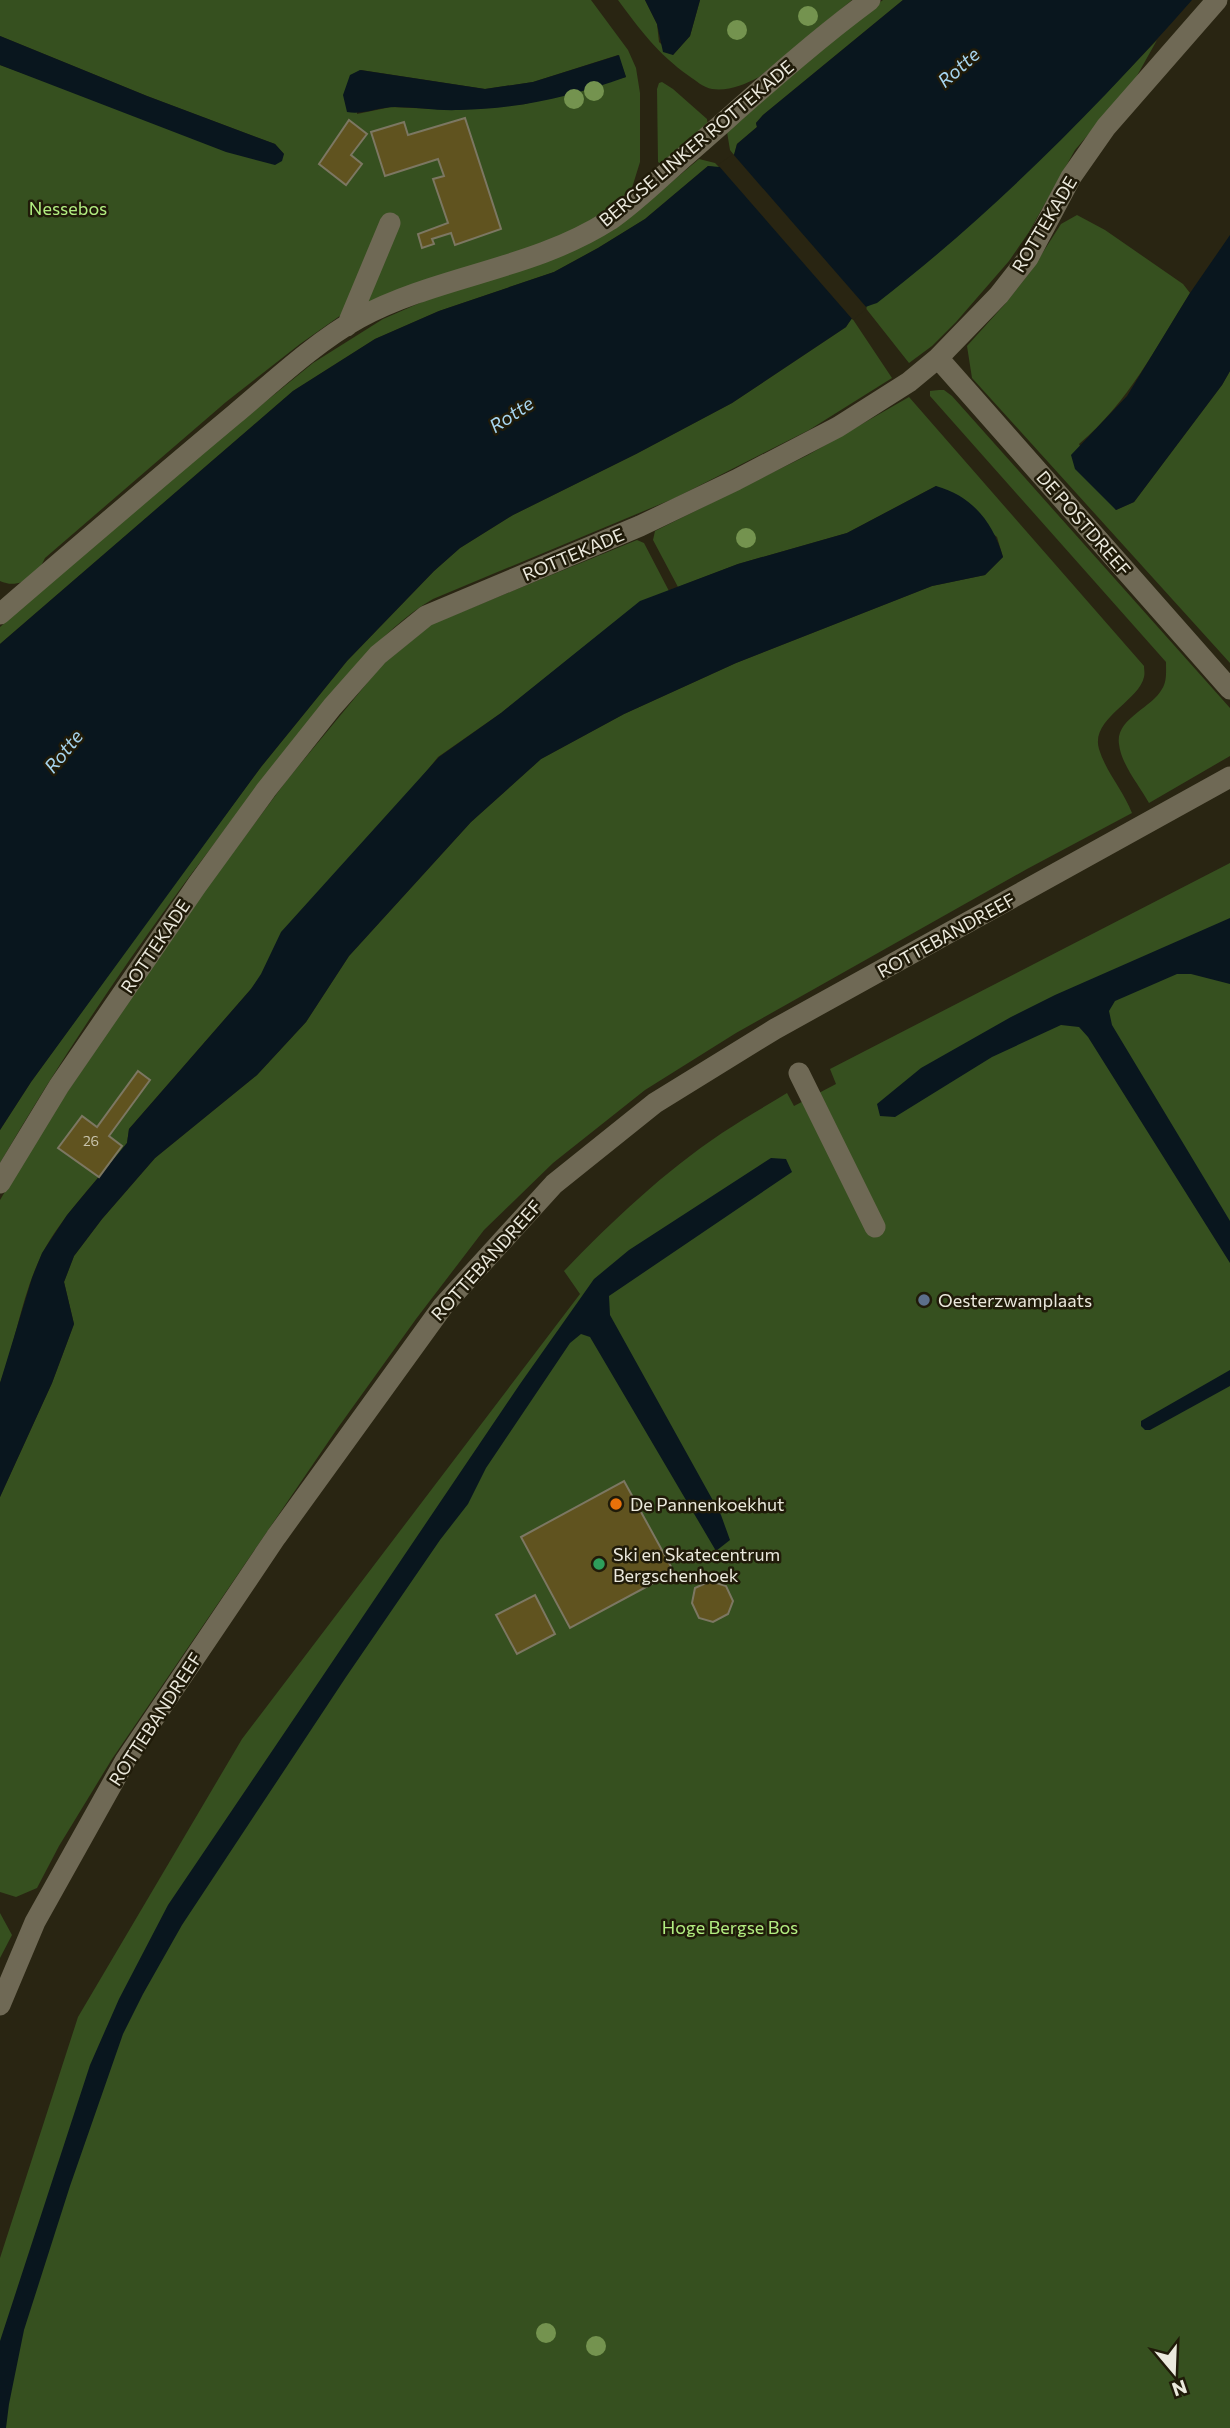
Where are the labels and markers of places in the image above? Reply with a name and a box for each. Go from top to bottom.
place label: Oesterzwamplaats [938,1289,1092,1311]
marker: Oesterzwamplaats [916,1292,932,1308]
place label: De Pannenkoekhut [630,1493,784,1515]
marker: De Pannenkoekhut [608,1496,624,1512]
place label: Ski en Skatecentrum Bergschenhoek [613,1543,780,1586]
marker: Ski en Skatecentrum Bergschenhoek [591,1556,607,1572]

